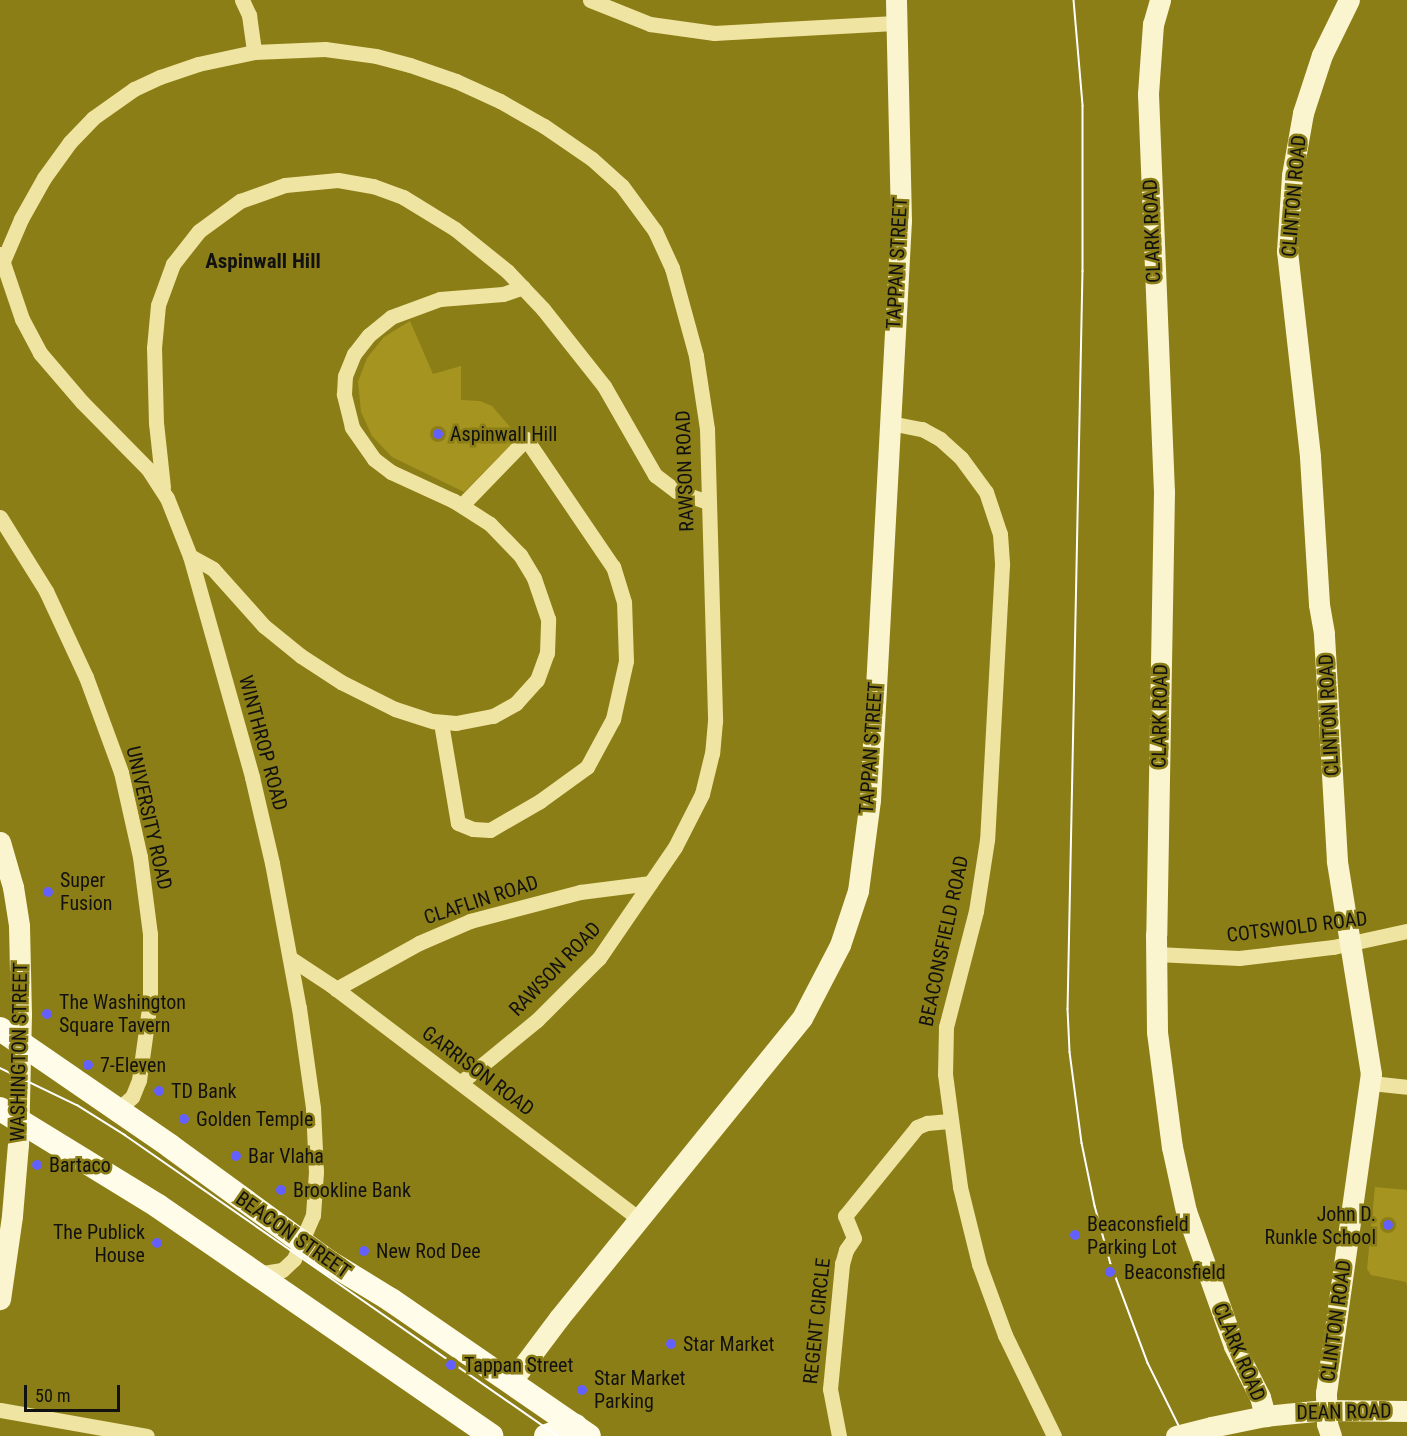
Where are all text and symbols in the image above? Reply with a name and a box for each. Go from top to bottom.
street label: CLINTON ROAD [1277,134,1311,258]
street label: CLARK ROAD [1138,179,1166,283]
street label: TAPPAN STREET [882,196,912,330]
district label: Aspinwall Hill [205,248,321,274]
street label: RAWSON ROAD [671,410,699,532]
place label: Aspinwall Hill [450,422,557,446]
marker: Aspinwall Hill [431,427,445,441]
street label: CLINTON ROAD [1314,653,1344,777]
street label: CLARK ROAD [1147,664,1173,768]
street label: WINTHROP ROAD [233,673,293,813]
street label: TAPPAN STREET [854,681,888,815]
street label: UNIVERSITY ROAD [121,744,177,892]
street label: BEACONSFIELD ROAD [914,853,974,1029]
place label: Super Fusion [60,868,113,915]
street label: CLAFLIN ROAD [421,870,541,930]
marker: Super Fusion [41,885,55,899]
street label: COTSWOLD ROAD [1225,906,1369,948]
street label: RAWSON ROAD [504,917,606,1021]
street label: WASHINGTON STREET [5,962,33,1142]
place label: The Washington Square Tavern [59,990,186,1037]
marker: The Washington Square Tavern [40,1007,54,1021]
street label: GARRISON ROAD [417,1021,539,1121]
place label: 7-Eleven [100,1053,166,1077]
marker: 7-Eleven [81,1058,95,1072]
place label: TD Bank [171,1079,237,1103]
marker: TD Bank [152,1084,166,1098]
place label: Golden Temple [196,1107,314,1131]
marker: Golden Temple [177,1112,191,1126]
place label: Bar Vlaha [248,1144,324,1168]
marker: Bar Vlaha [229,1149,243,1163]
place label: Bartaco [49,1153,111,1177]
marker: Bartaco [30,1158,44,1172]
place label: Brookline Bank [293,1178,411,1202]
marker: Brookline Bank [274,1183,288,1197]
street label: BEACON STREET [231,1187,355,1283]
place label: John D. Runkle School [1265,1202,1376,1249]
place label: Beaconsfield Parking Lot [1087,1212,1189,1259]
marker: John D. Runkle School [1381,1218,1395,1232]
place label: The Publick House [53,1220,145,1267]
marker: Beaconsfield Parking Lot [1068,1228,1082,1242]
marker: The Publick House [150,1236,164,1250]
place label: New Rod Dee [376,1239,481,1263]
marker: New Rod Dee [357,1244,371,1258]
street label: REGENT CIRCLE [798,1257,836,1385]
street label: CLINTON ROAD [1316,1259,1356,1383]
place label: Beaconsfield [1124,1260,1226,1284]
marker: Beaconsfield [1101,1263,1119,1281]
street label: CLARK ROAD [1208,1299,1270,1405]
place label: Star Market [683,1332,774,1356]
marker: Star Market [664,1337,678,1351]
place label: Tappan Street [464,1353,573,1377]
marker: Tappan Street [442,1356,460,1374]
place label: Star Market Parking [594,1366,685,1413]
scale bar [27,1373,123,1411]
marker: Star Market Parking [575,1383,589,1397]
text: 50 m [35,1385,70,1406]
street label: DEAN ROAD [1296,1399,1392,1425]

